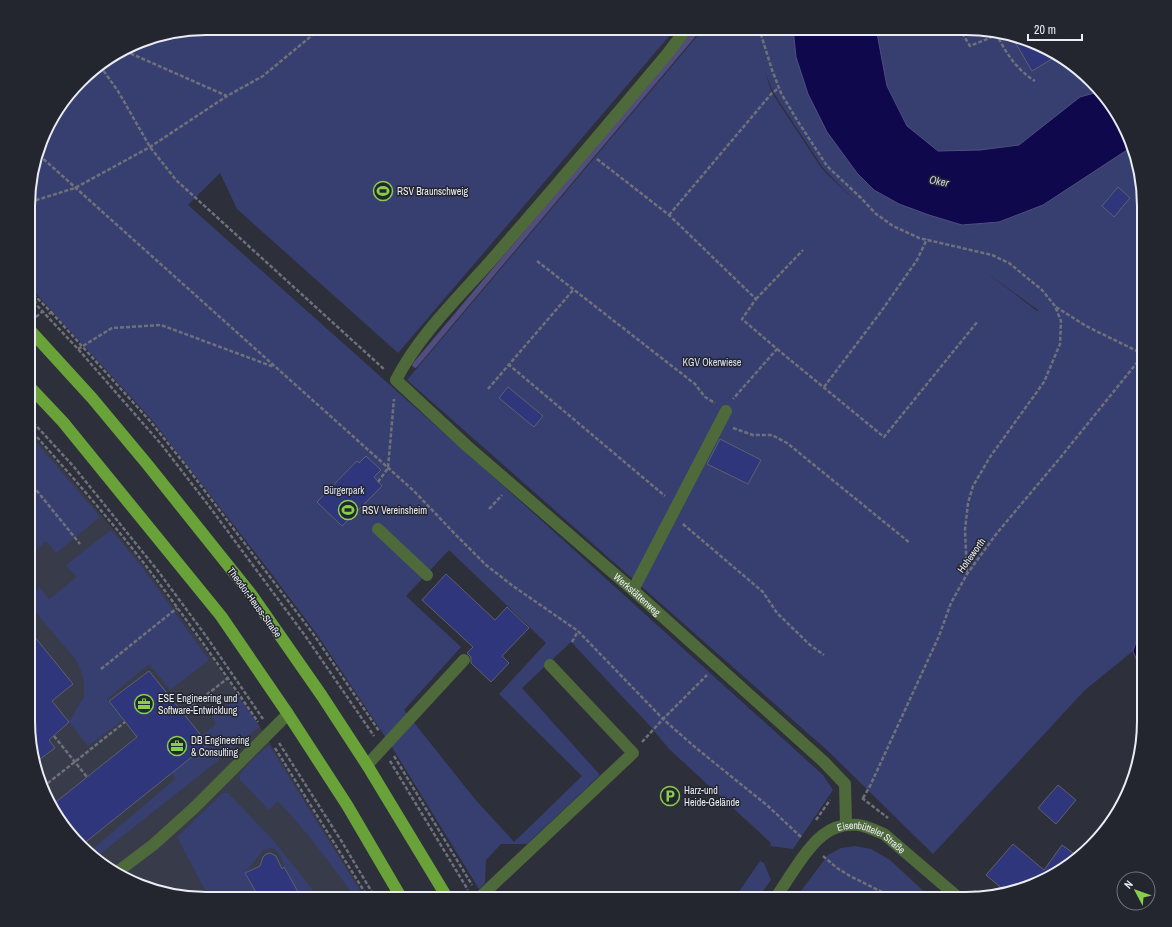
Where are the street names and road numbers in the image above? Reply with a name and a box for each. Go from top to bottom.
street label: Hoheworth [954,535,988,575]
street label: Theodor-Heuss-Straße [225,565,285,640]
street label: Werkstättenweg [611,570,664,619]
street label: Eisenbütteler Straße [835,819,908,857]

